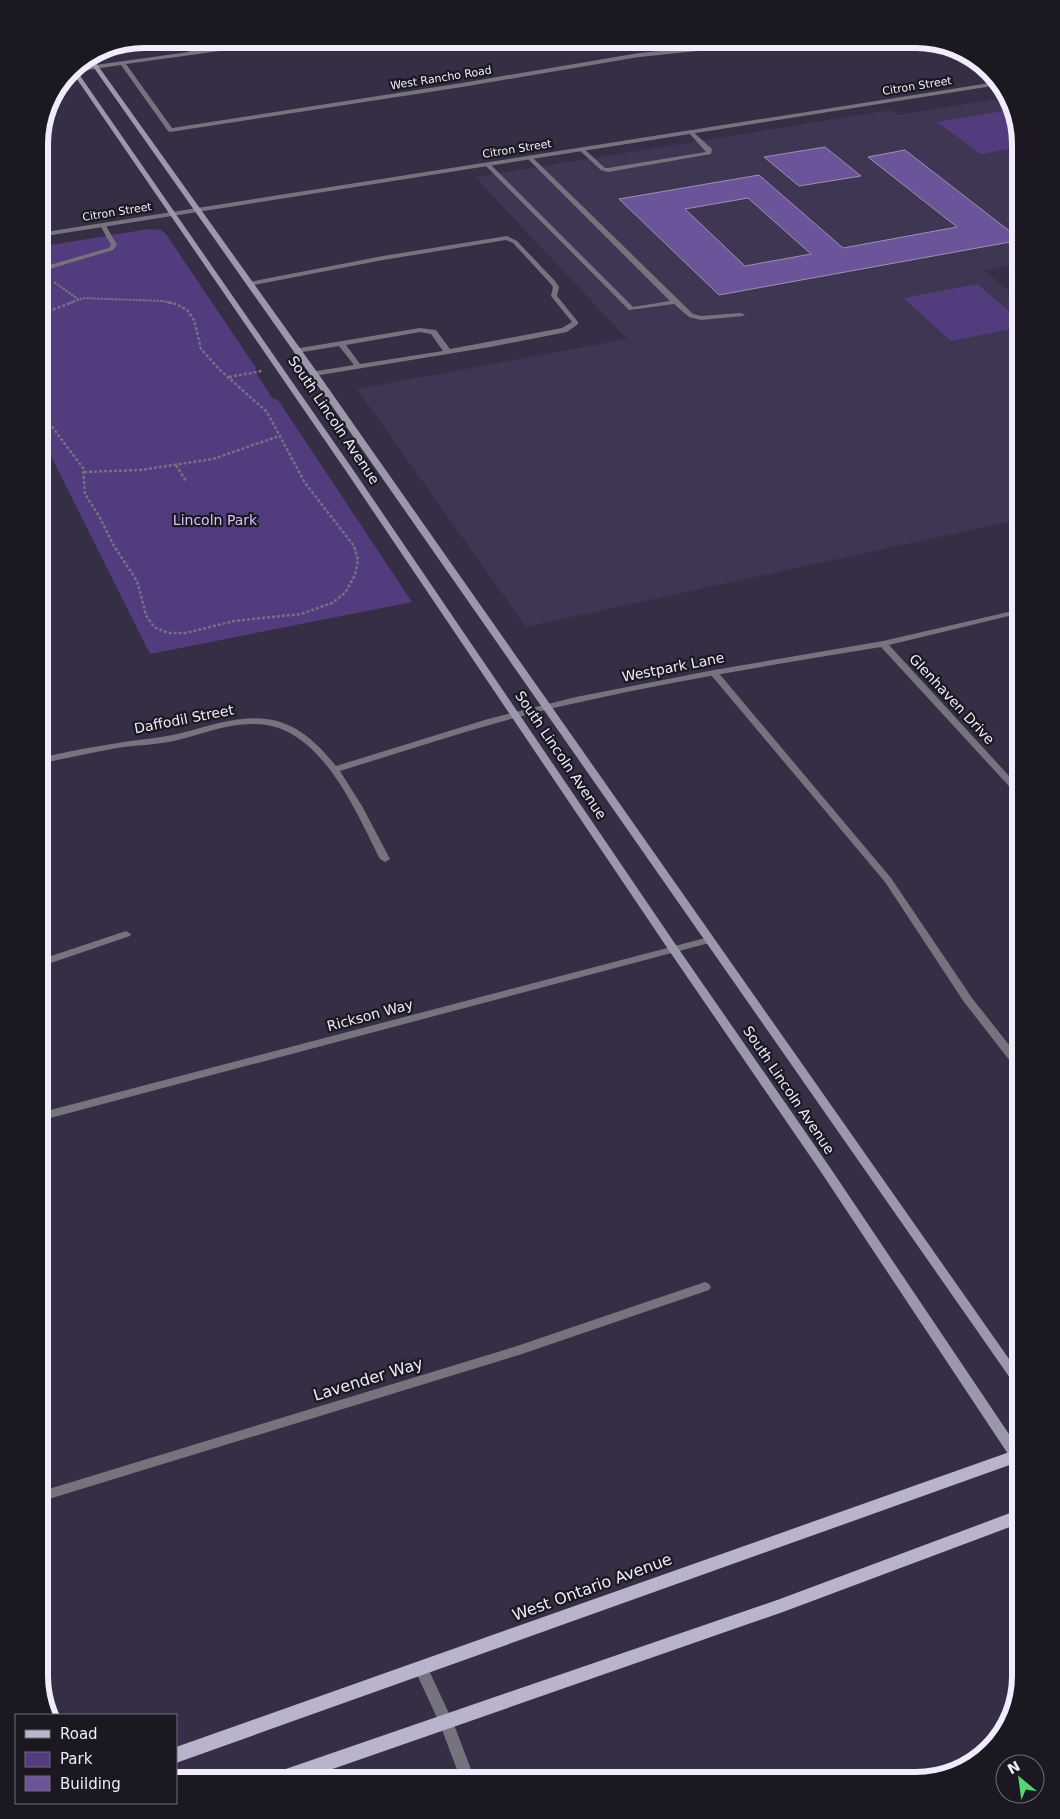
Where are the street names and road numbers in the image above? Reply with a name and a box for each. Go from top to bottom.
street label: West Rancho Road [389,64,493,92]
street label: Citron Street [881,74,953,98]
street label: Citron Street [481,137,553,161]
street label: Citron Street [81,200,153,224]
street label: South Lincoln Avenue [285,353,383,487]
street label: Westpark Lane [620,649,726,685]
street label: Glenhaven Drive [906,651,998,747]
street label: South Lincoln Avenue [512,688,610,822]
street label: Daffodil Street [133,701,236,737]
street label: Rickson Way [325,996,415,1034]
street label: South Lincoln Avenue [740,1023,838,1157]
street label: Lavender Way [311,1353,425,1405]
street label: West Ontario Avenue [510,1549,674,1625]

